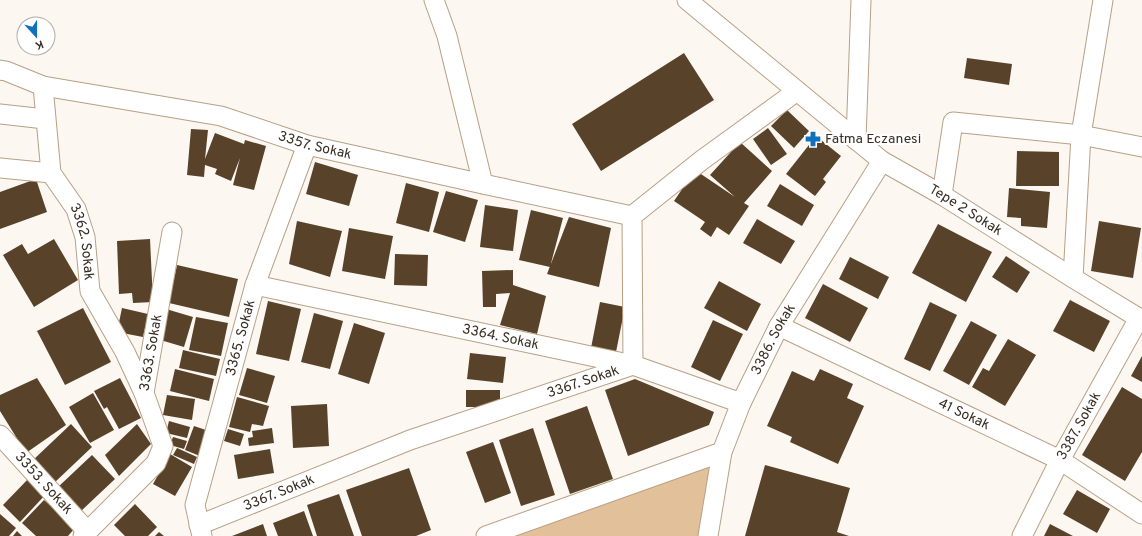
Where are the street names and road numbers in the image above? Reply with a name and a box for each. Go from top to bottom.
street label: 3357. Sokak [276,127,353,163]
street label: Tepe 2 Sokak [926,181,1006,240]
street label: 3362. Sokak [66,200,97,281]
street label: 3365. Sokak [222,298,259,378]
street label: 3386. Sokak [748,301,799,378]
street label: 3363. Sokak [136,313,166,392]
street label: 3364. Sokak [461,321,541,353]
street label: 3367. Sokak [545,362,621,402]
street label: 3387. Sokak [1053,389,1105,463]
street label: 41 Sokak [936,395,993,434]
street label: 3353. Sokak [11,448,76,518]
street label: 3367. Sokak [241,471,317,515]

